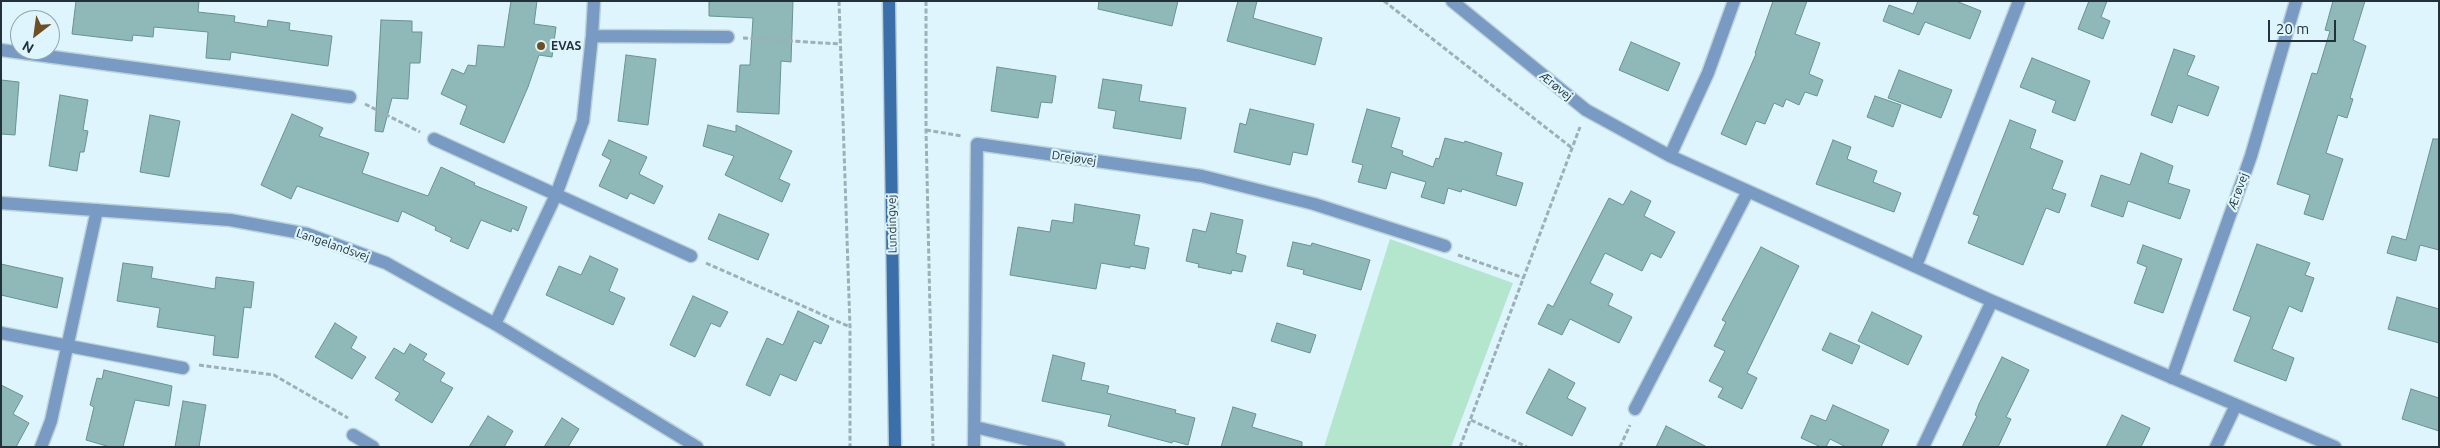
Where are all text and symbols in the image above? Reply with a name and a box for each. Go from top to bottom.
north arrow [10,10,60,60]
scale bar [2270,10,2338,42]
text: 20 m [2276,20,2309,37]
text: N [19,38,37,57]
place label: EVAS [551,39,581,53]
marker: EVAS [535,40,547,52]
street label: Ærøvej [1537,68,1575,104]
street label: Drejøvej [1051,148,1097,168]
street label: Ærøvej [2225,171,2251,211]
street label: Lundingvej [884,194,900,254]
street label: Langelandsvej [295,226,371,264]

